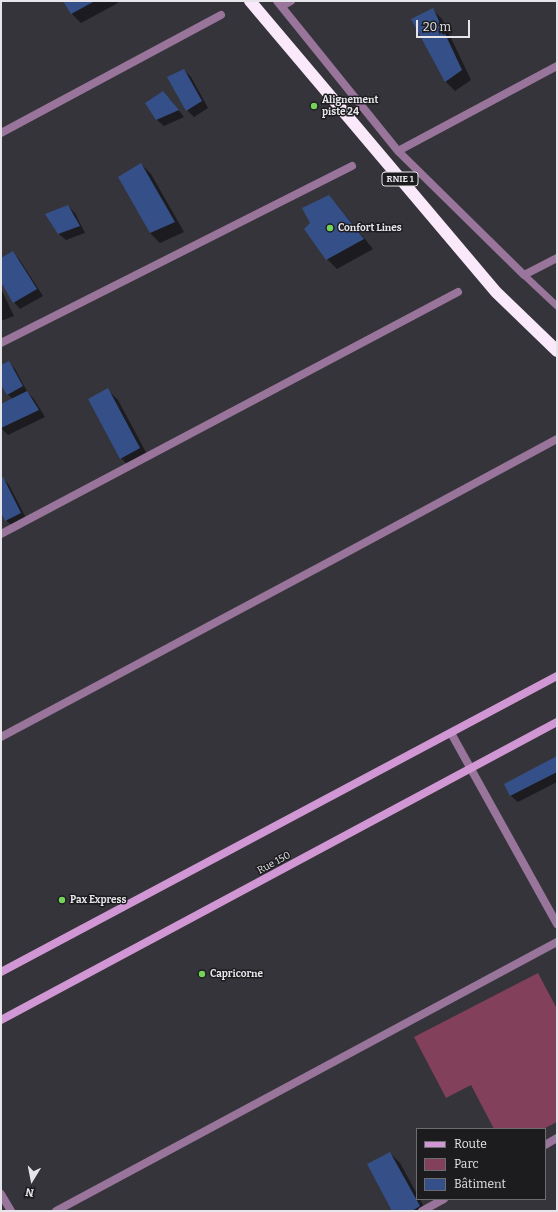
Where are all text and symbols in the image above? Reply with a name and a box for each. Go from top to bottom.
scale bar [418,12,472,38]
text: 20 m [423,20,451,34]
place label: Alignement piste 24 [322,94,378,118]
marker: Alignement piste 24 [309,101,319,111]
road number: RNIE 1 [382,172,418,186]
place label: Confort Lines [338,222,402,234]
marker: Confort Lines [325,223,335,233]
street label: Rue 150 [255,849,293,877]
place label: Pax Express [70,894,126,906]
marker: Pax Express [57,895,67,905]
place label: Capricorne [210,968,263,980]
marker: Capricorne [197,969,207,979]
legend [416,1128,546,1200]
text: Route [454,1137,487,1151]
text: Parc [454,1157,479,1171]
north arrow [12,1160,52,1200]
text: Bâtiment [454,1177,506,1191]
text: N [25,1185,35,1199]

